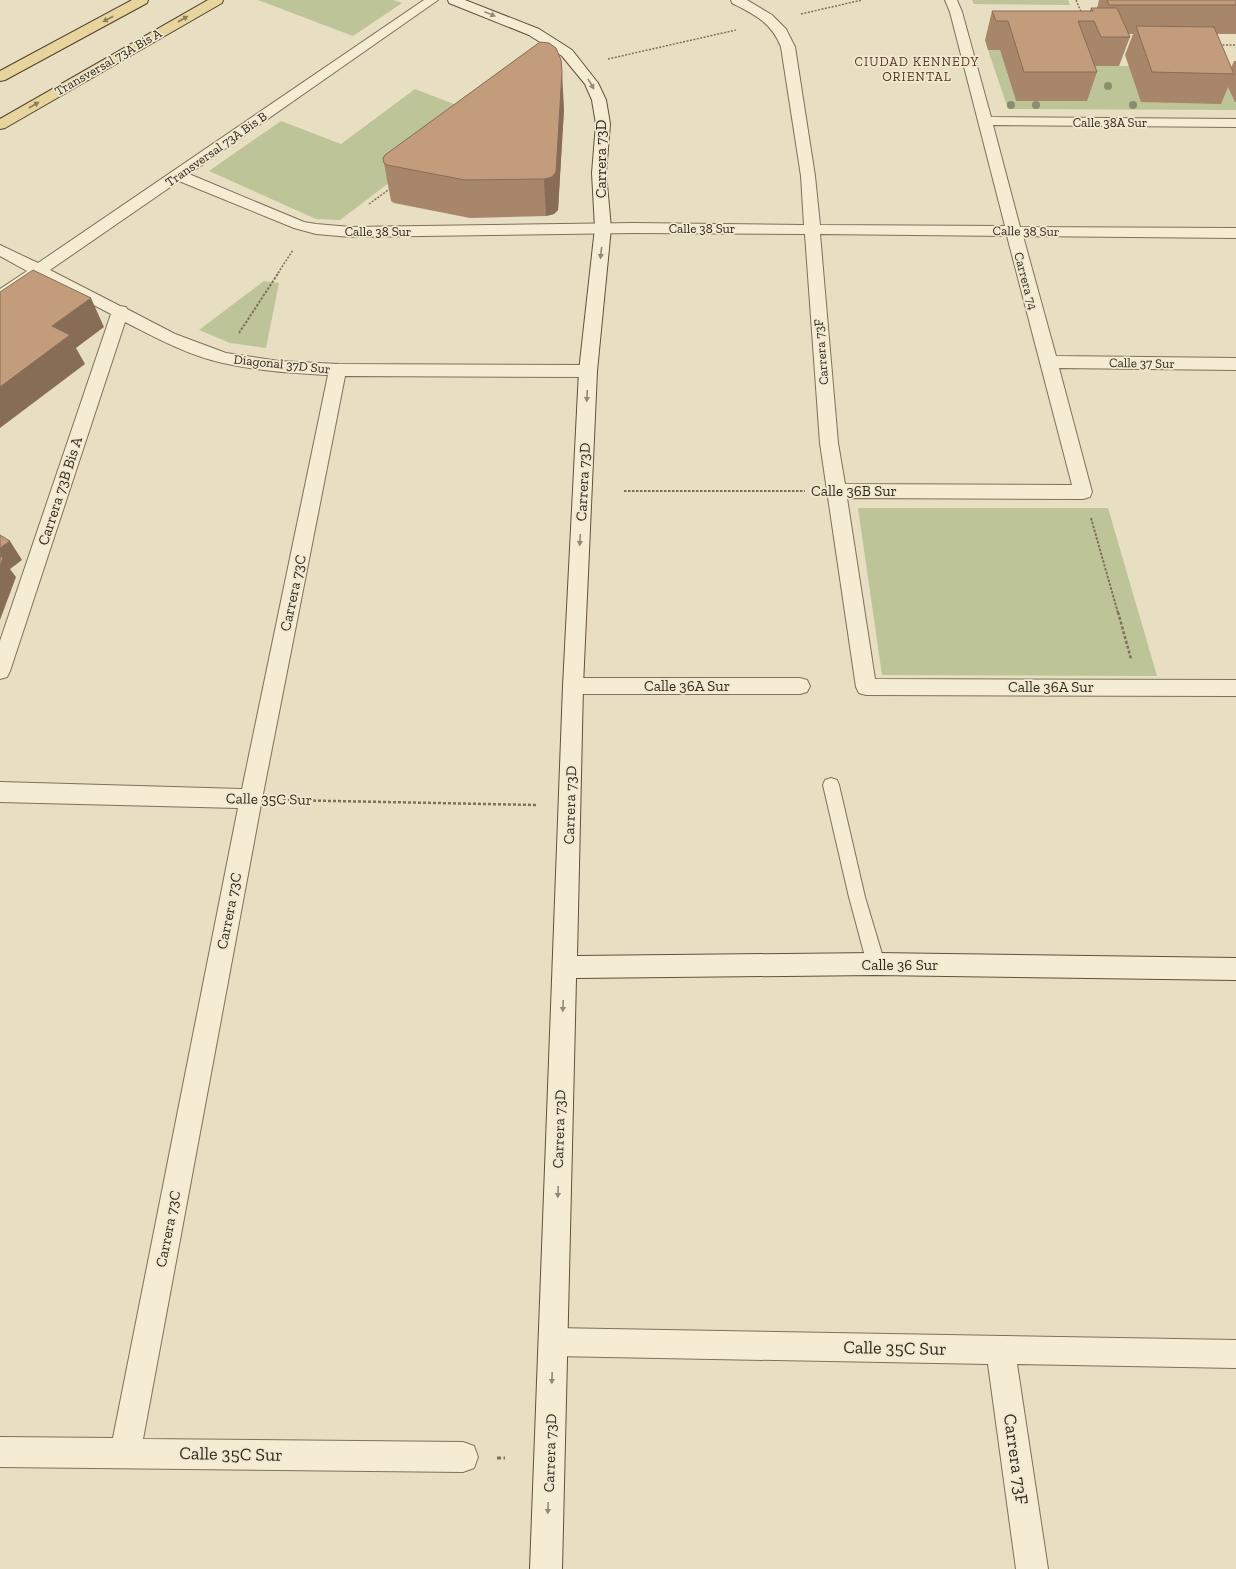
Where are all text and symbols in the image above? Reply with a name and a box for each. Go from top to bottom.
one-way arrow [484,12,496,18]
one-way arrow [102,15,114,22]
one-way arrow [177,16,189,23]
street label: Transversal 73A Bis A [52,25,165,99]
district label: CIUDAD KENNEDY ORIENTAL [855,54,979,84]
one-way arrow [588,78,595,90]
one-way arrow [28,102,40,109]
street label: Transversal 73A Bis B [162,108,270,190]
street label: Calle 38A Sur [1073,115,1147,130]
street label: Carrera 73D [592,120,610,198]
street label: Calle 38 Sur [669,221,735,236]
street label: Calle 38 Sur [993,223,1059,239]
street label: Calle 38 Sur [345,224,411,239]
one-way arrow [597,247,604,259]
street label: Carrera 74 [1011,250,1041,312]
street label: Carrera 73F [811,318,831,386]
street label: Diagonal 37D Sur [233,351,331,377]
street label: Calle 37 Sur [1109,355,1175,371]
one-way arrow [584,390,590,403]
street label: Carrera 73B Bis A [34,434,86,547]
street label: Carrera 73D [572,442,594,522]
street label: Calle 36B Sur [811,482,897,500]
one-way arrow [577,534,584,546]
street label: Carrera 73C [276,553,310,633]
street label: Calle 36A Sur [644,677,730,695]
street label: Calle 36A Sur [1008,678,1094,696]
street label: Carrera 73D [560,765,580,845]
street label: Calle 35C Sur [226,789,312,809]
street label: Carrera 73C [213,871,245,951]
street label: Calle 36 Sur [862,956,938,974]
one-way arrow [560,1000,566,1013]
street label: Carrera 73D [549,1089,569,1169]
one-way arrow [554,1186,561,1198]
street label: Carrera 73C [152,1189,184,1269]
street label: Calle 35C Sur [843,1336,947,1360]
one-way arrow [549,1372,555,1385]
street label: Carrera 73F [999,1412,1033,1506]
street label: Carrera 73D [540,1413,560,1493]
street label: Calle 35C Sur [179,1442,283,1466]
one-way arrow [545,1502,551,1515]

